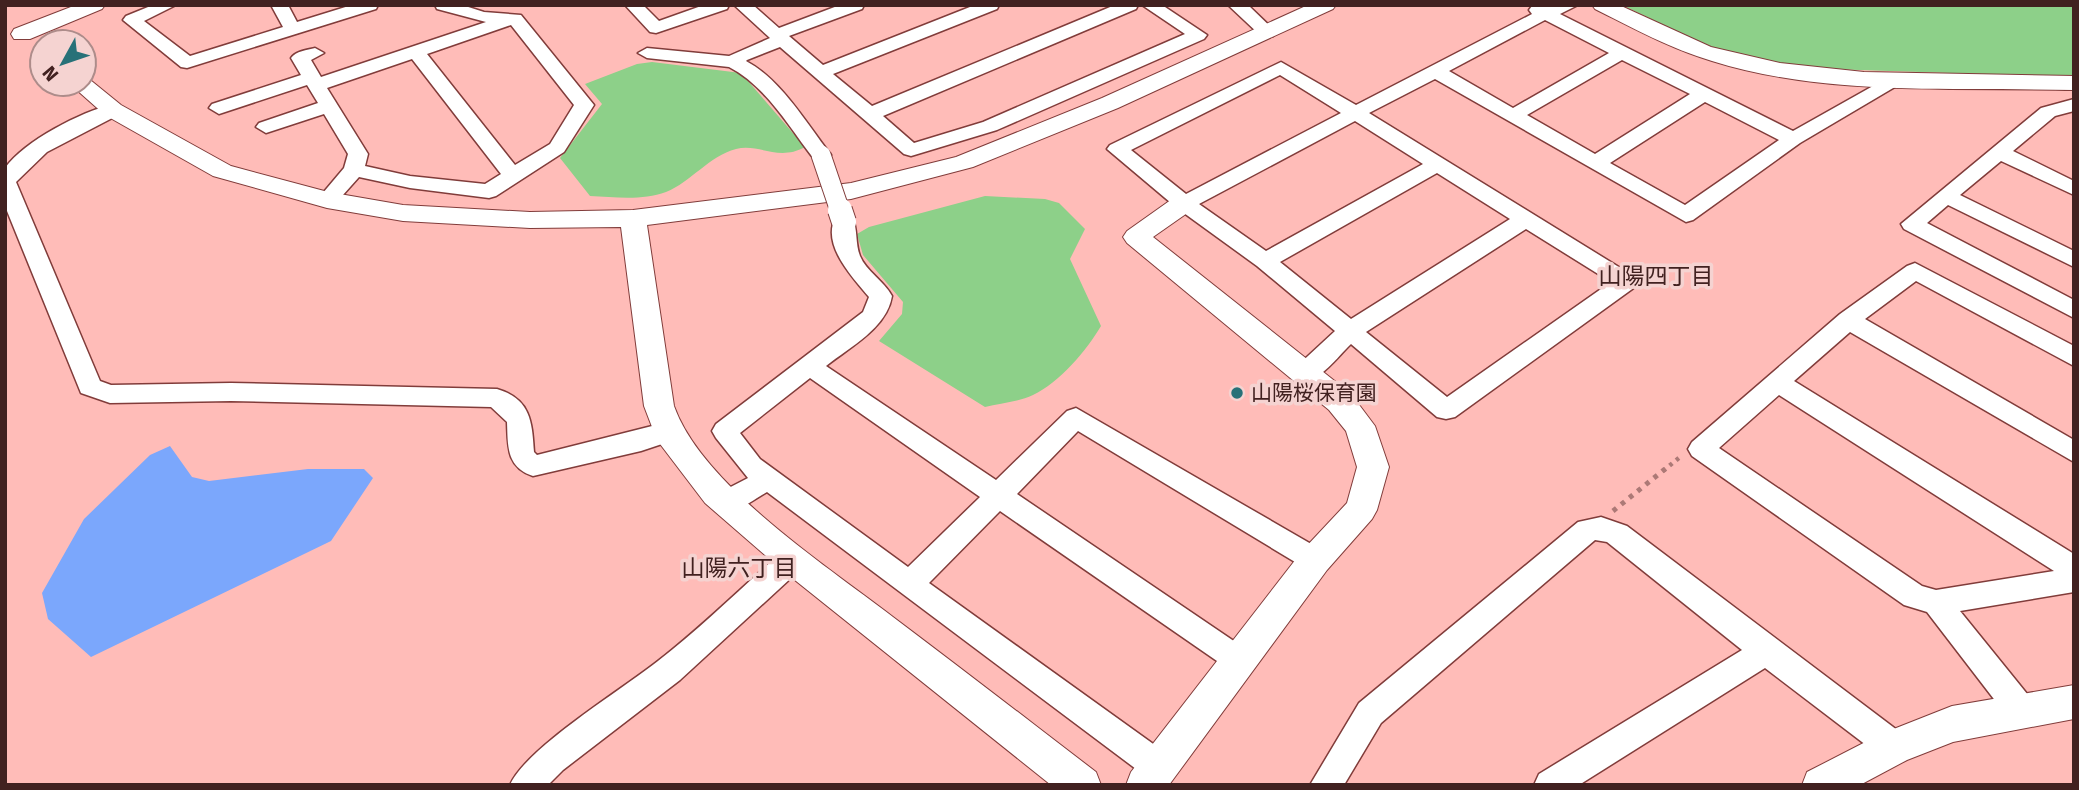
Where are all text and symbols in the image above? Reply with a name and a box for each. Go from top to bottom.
north arrow [28,28,98,98]
text: N [37,61,63,86]
district label: 山陽四丁目 [1599,262,1714,290]
place label: 山陽桜保育園 [1251,380,1377,406]
marker: 山陽桜保育園 [1229,385,1245,401]
district label: 山陽六丁目 [682,554,797,582]

